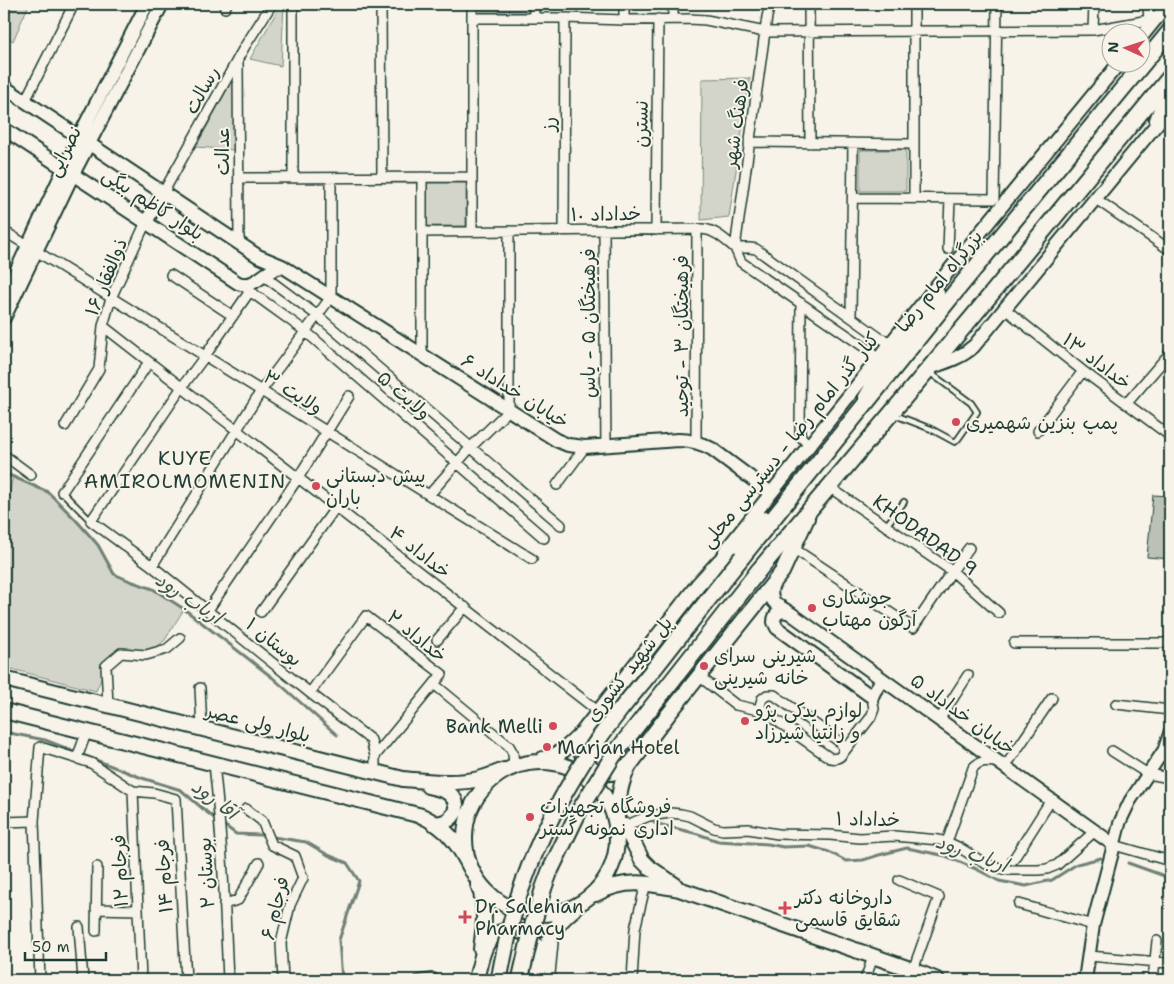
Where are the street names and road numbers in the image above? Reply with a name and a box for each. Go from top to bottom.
street label: رسالت [179,62,225,118]
street label: فرهنگ شهر [717,77,755,171]
street label: نسترن [628,100,654,148]
street label: رز [536,117,561,133]
street label: نصرایی [40,121,88,181]
street label: عدالت [210,127,235,175]
street label: بلوار کاظم بیگی [96,162,209,248]
street label: خداداد ۱۰ [571,201,641,227]
street label: بزرگراه امام رضا [890,225,990,339]
street label: ذوالفقار ۱۶ [79,234,133,320]
street label: فرهیختگان ۵ - یاس [576,248,601,398]
street label: فرهیختگان ۳ - توحید [669,255,694,417]
street label: کنار گذر امام رضا - دسترسی محلی [695,327,887,554]
street label: خداداد ۱۳ [1058,327,1136,395]
street label: خیابان خداداد ۶ [456,348,574,434]
street label: ولایت ۳ [259,364,327,420]
street label: ولایت ۵ [372,365,436,425]
street label: KHODADAD 9 [868,489,982,581]
street label: خداداد ۴ [384,520,456,584]
street label: خداداد ۲ [382,604,452,668]
street label: پل شهید کشوری [580,611,678,727]
street label: بوستان ۱ [241,612,307,672]
street label: خیابان خداداد ۵ [905,667,1021,761]
street label: بلوار ولی عصر [201,697,313,748]
street label: خداداد ۱ [836,806,900,832]
street label: فرجام ۱۲ [106,834,136,908]
street label: بوستان ۲ [192,837,220,909]
street label: فرجام ۱۴ [150,838,180,914]
street label: فرجام ۶ [255,874,297,943]

